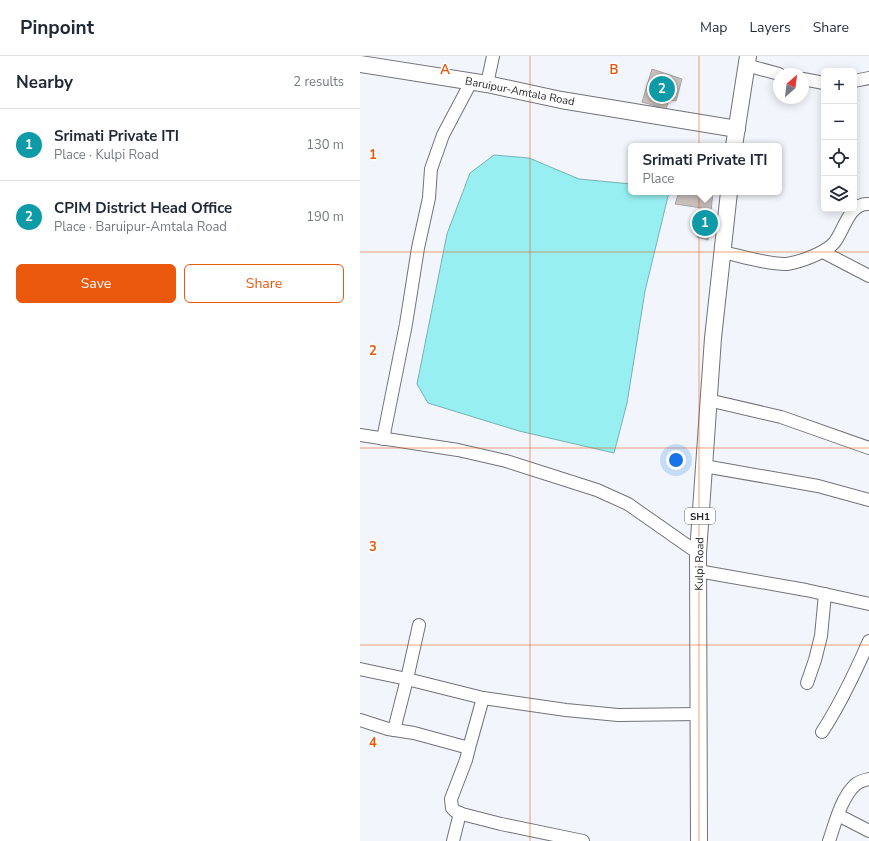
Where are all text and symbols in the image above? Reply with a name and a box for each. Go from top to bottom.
text: Pinpoint [20,15,94,41]
text: Map [700,18,727,37]
text: Layers [749,18,791,37]
text: Share [813,18,849,37]
text: A [440,61,450,79]
text: B [610,61,619,79]
north arrow [773,68,809,104]
map controls [821,68,857,212]
button: + [821,68,857,104]
text: Nearby [16,71,73,94]
text: 2 results [293,73,344,91]
street label: Baruipur-Amtala Road [464,74,576,109]
pin: 2 [649,74,675,104]
button: − [821,104,857,140]
text: Srimati Private ITI [54,126,179,146]
text: 1 [25,136,33,154]
text: 130 m [306,136,344,154]
button: locate [821,140,857,176]
popup [628,143,782,195]
text: Place · Kulpi Road [54,146,159,164]
text: 1 [369,146,377,164]
text: Srimati Private ITI [642,150,768,170]
text: Place [642,170,674,188]
button: layers [821,176,857,212]
text: CPIM District Head Office [54,198,232,218]
text: 2 [25,208,33,226]
text: 190 m [306,208,344,226]
pin: 1 [692,208,718,238]
text: Place · Baruipur-Amtala Road [54,218,227,236]
button: Save [16,264,176,303]
button: Share [184,264,344,303]
text: 2 [369,342,377,360]
your location [666,450,686,470]
road number: SH1 [685,508,715,524]
street label: Kulpi Road [692,537,707,591]
text: 3 [369,538,377,556]
text: 4 [369,734,377,752]

